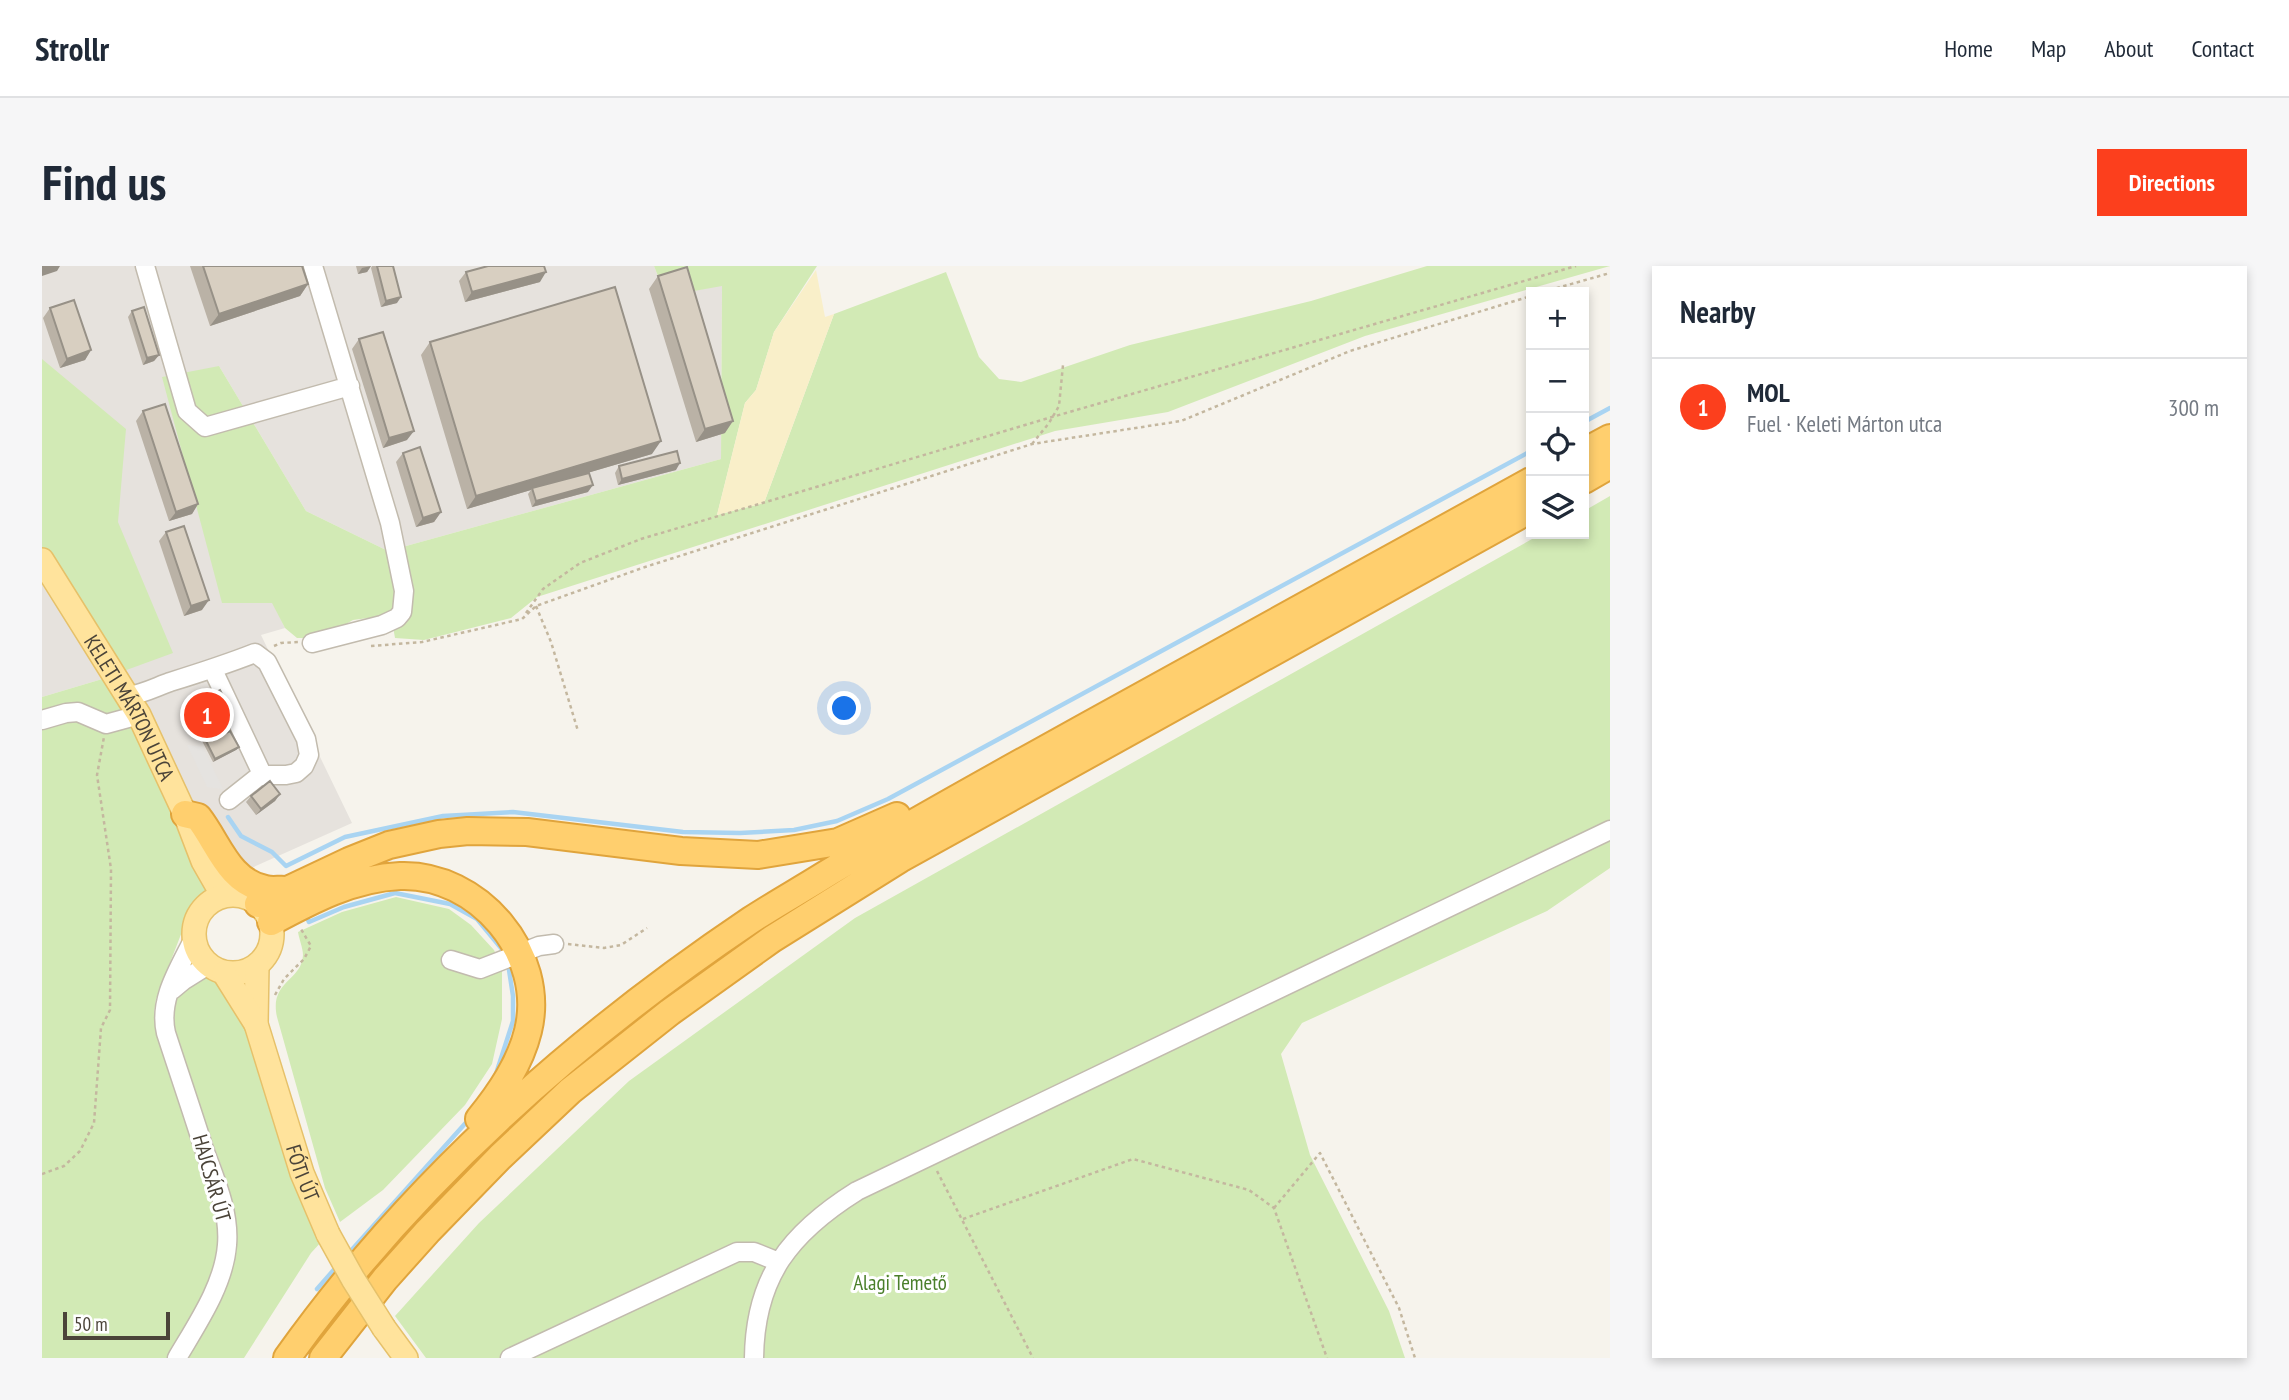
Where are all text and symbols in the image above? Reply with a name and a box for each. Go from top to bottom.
text: Strollr [35,27,109,70]
text: Home [1944,33,1993,64]
text: Map [2031,33,2066,64]
text: About [2104,33,2153,64]
text: Contact [2191,33,2254,64]
button: Directions [2097,149,2247,216]
text: Find us [42,150,166,214]
map controls [1526,287,1589,539]
button: + [1526,287,1589,350]
text: Nearby [1680,292,1755,331]
button: − [1526,350,1589,413]
text: MOL [1747,376,1790,409]
text: 1 [1698,393,1709,422]
text: 300 m [2168,393,2219,422]
text: Fuel · Keleti Márton utca [1747,409,1942,438]
button: locate [1526,413,1589,476]
button: layers [1526,476,1589,539]
street label: KELETI MÁRTON UTCA [79,630,181,785]
pin: 1 [184,689,230,741]
your location [827,691,861,725]
street label: HAJCSÁR ÚT [187,1131,238,1225]
street label: FÓTI ÚT [280,1141,326,1206]
park label: Alagi Temető [853,1269,947,1296]
scale bar [63,1309,170,1341]
text: 50 m [74,1312,108,1336]

